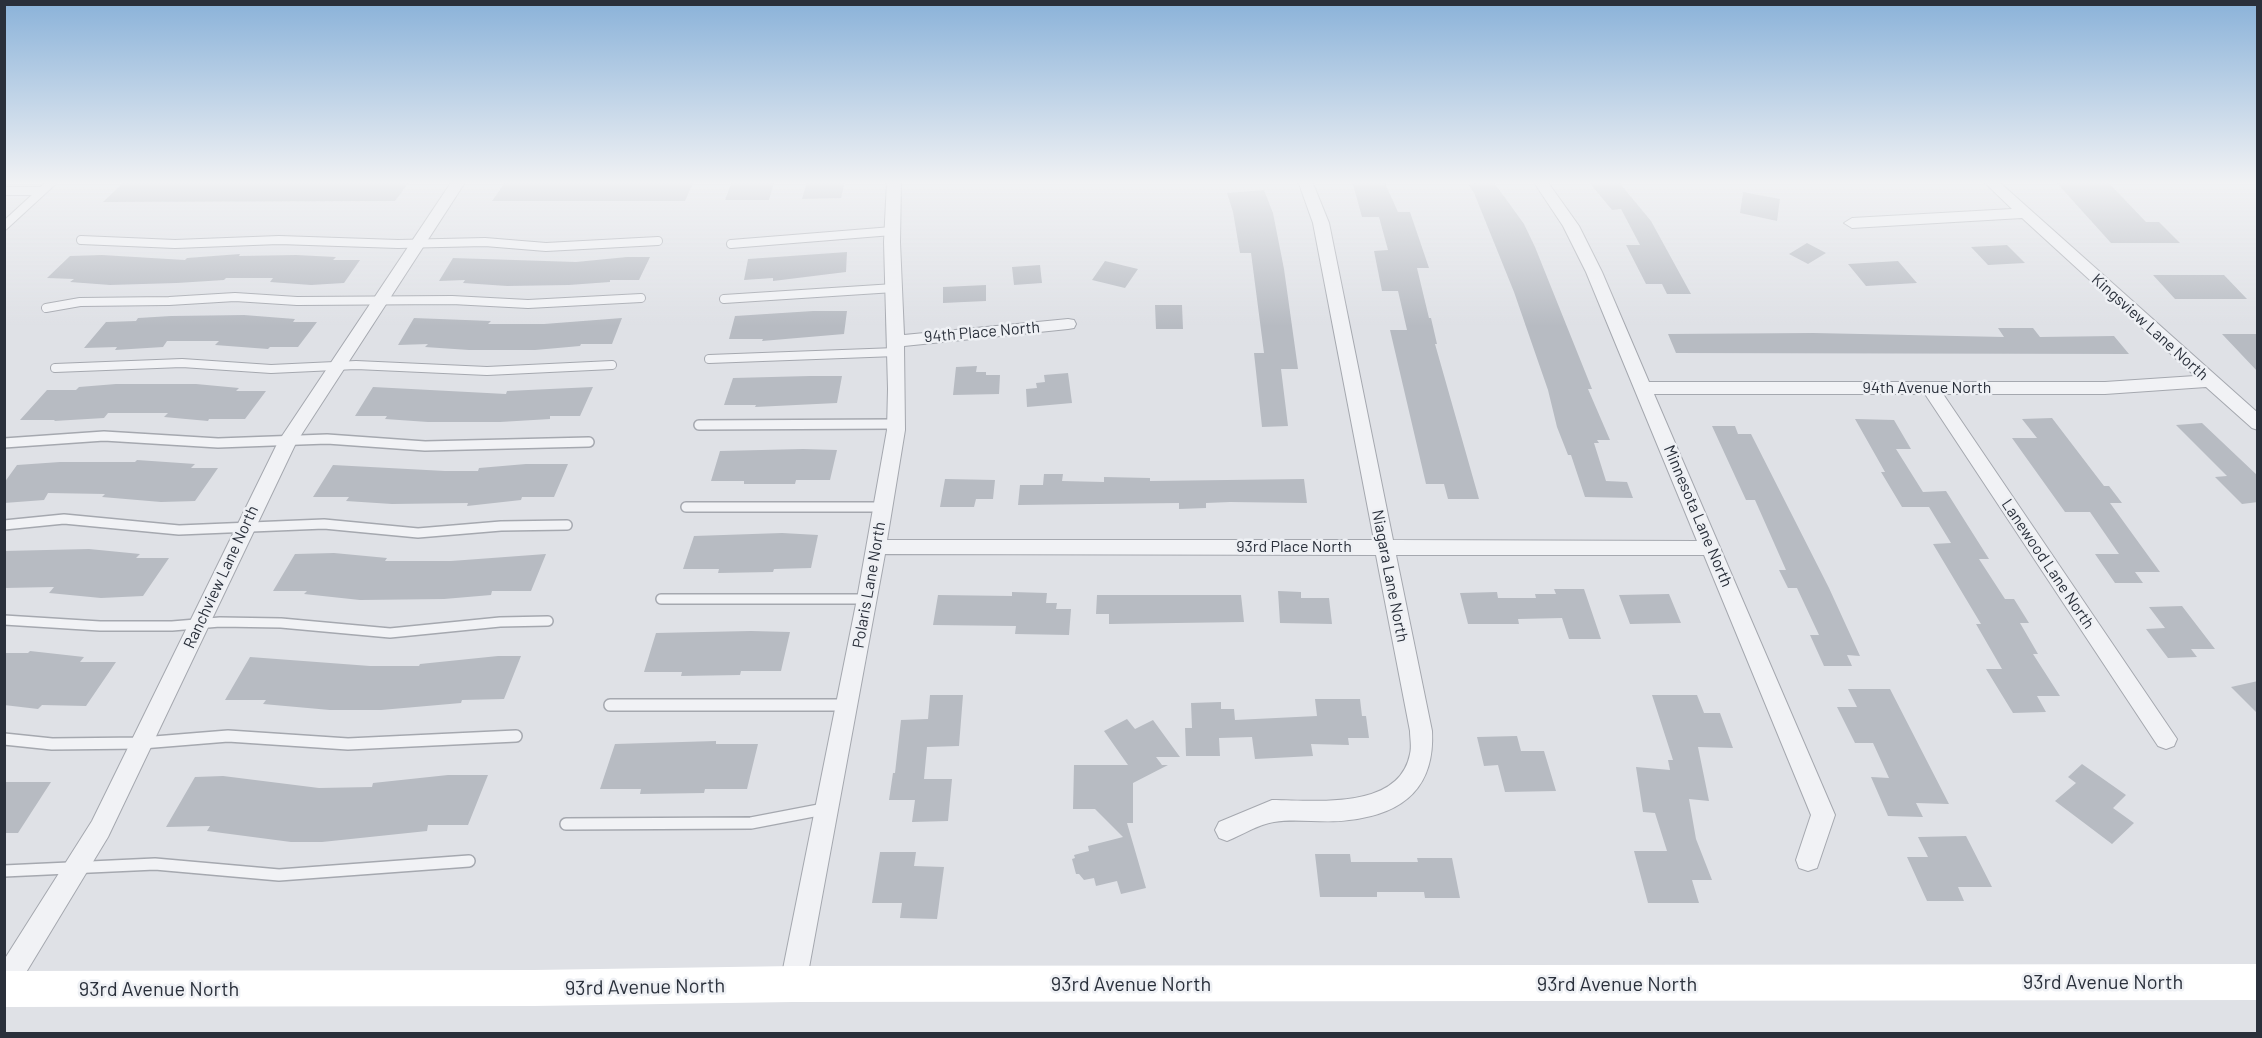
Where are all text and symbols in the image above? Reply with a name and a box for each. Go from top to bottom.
street label: Kingsview Lane North [2088,270,2212,384]
street label: 94th Place North [923,317,1041,347]
street label: 94th Avenue North [1863,378,1991,398]
street label: Minnesota Lane North [1659,442,1737,590]
street label: Lanewood Lane North [1997,496,2099,632]
street label: Ranchview Lane North [179,502,263,652]
street label: Niagara Lane North [1368,508,1412,644]
street label: Polaris Lane North [848,520,890,650]
street label: 93rd Place North [1236,537,1352,557]
street label: 93rd Avenue North [2023,970,2183,994]
street label: 93rd Avenue North [1051,972,1211,996]
street label: 93rd Avenue North [1537,972,1697,996]
street label: 93rd Avenue North [565,974,725,1000]
street label: 93rd Avenue North [79,977,239,1001]

